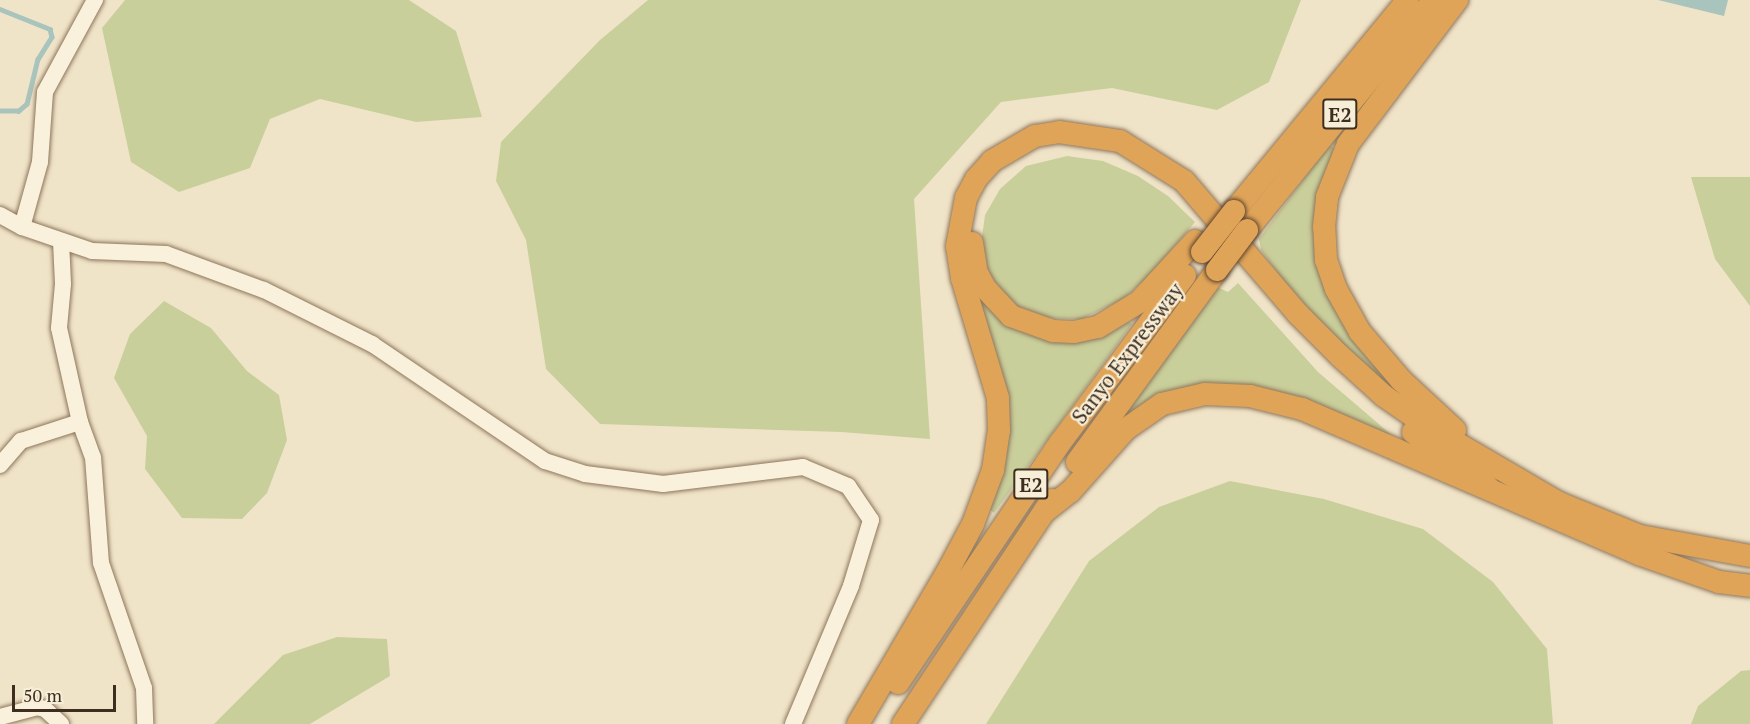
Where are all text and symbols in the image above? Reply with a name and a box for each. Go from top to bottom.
road number: E2 [1322,97,1358,131]
street label: Sanyo Expressway [1066,278,1188,428]
road number: E2 [1013,467,1049,501]
scale bar [15,673,118,711]
text: 50 m [23,683,62,707]

